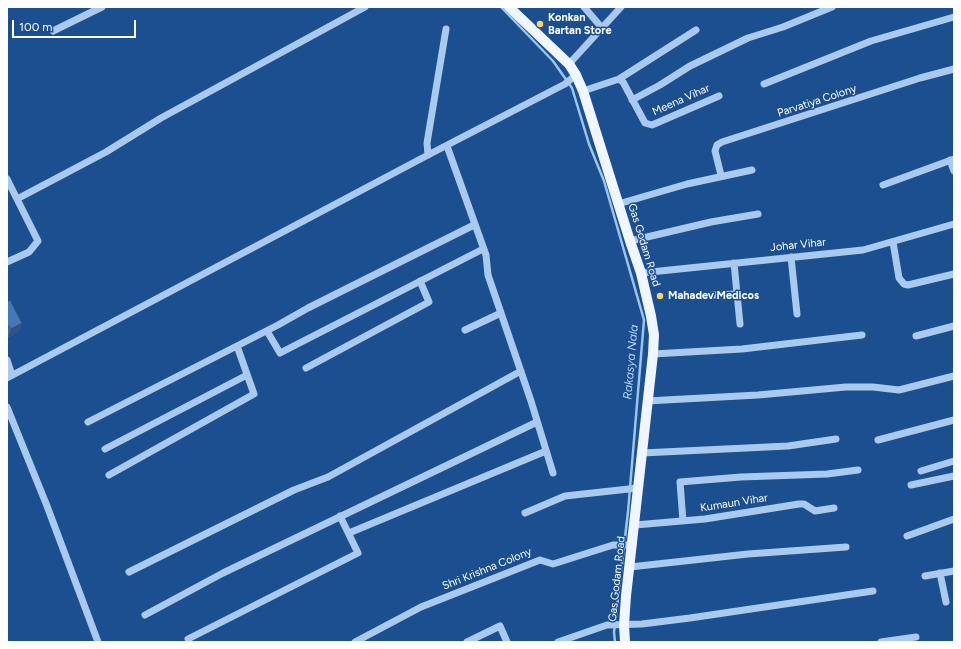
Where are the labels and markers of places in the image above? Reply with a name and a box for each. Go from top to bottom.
place label: Konkan Bartan Store [548,11,611,37]
marker: Konkan Bartan Store [535,19,545,29]
place label: Mahadev Medicos [668,289,759,303]
marker: Mahadev Medicos [655,291,665,301]

